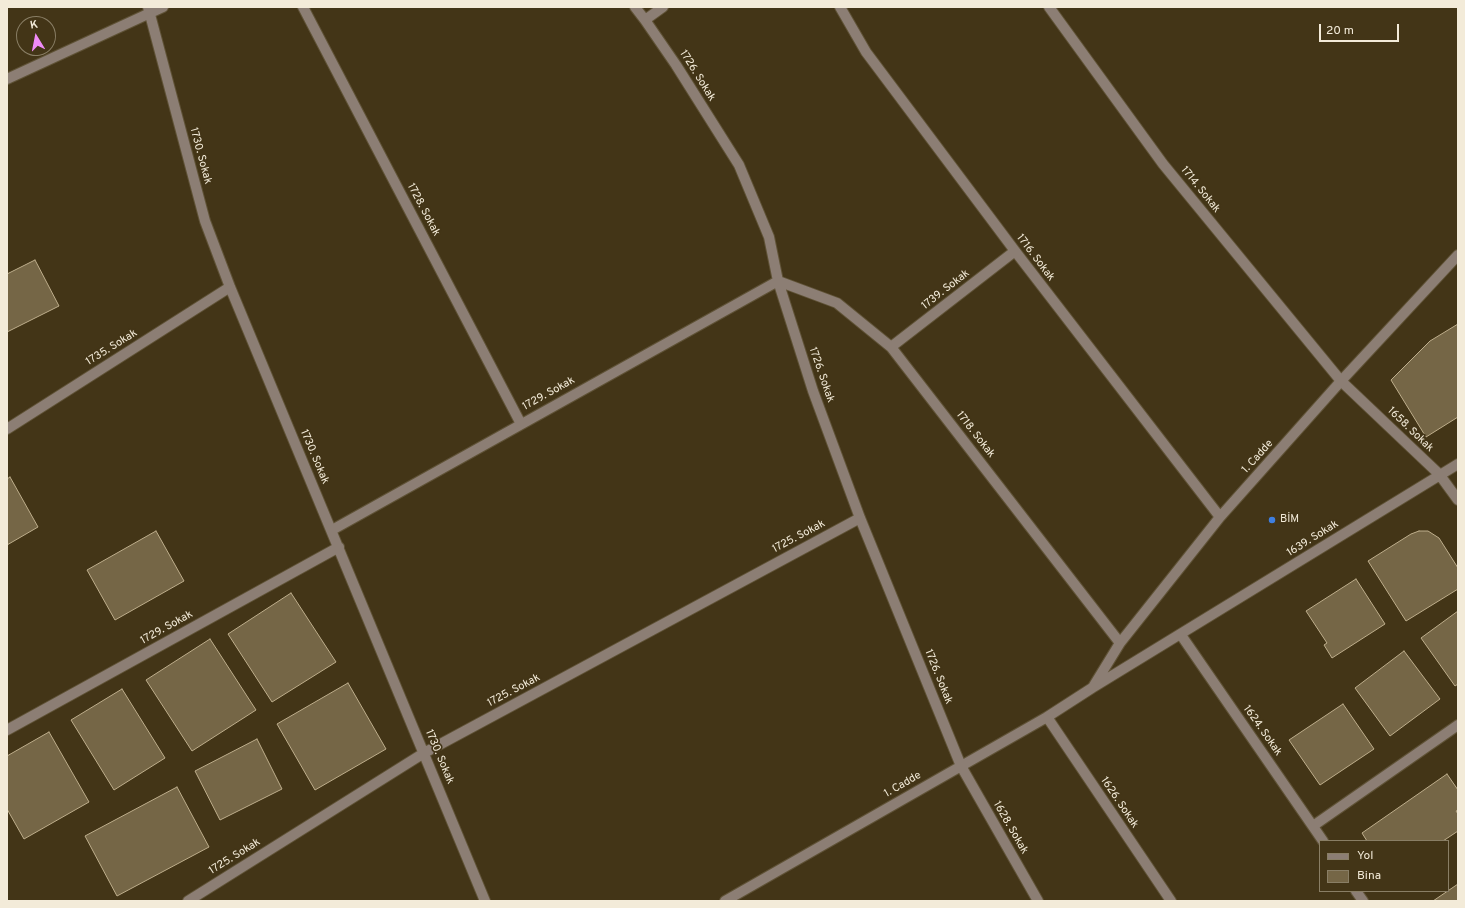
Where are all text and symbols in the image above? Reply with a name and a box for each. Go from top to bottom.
north arrow [16,16,56,56]
scale bar [1321,16,1401,42]
text: K [29,18,39,33]
text: 20 m [1326,23,1354,39]
street label: 1726. Sokak [676,48,718,104]
street label: 1730. Sokak [186,126,214,186]
street label: 1714. Sokak [1177,164,1223,216]
street label: 1728. Sokak [404,181,442,239]
street label: 1716. Sokak [1013,232,1057,284]
street label: 1739. Sokak [919,267,973,313]
street label: 1735. Sokak [84,327,140,369]
street label: 1726. Sokak [805,346,837,404]
street label: 1729. Sokak [521,374,577,414]
street label: 1658. Sokak [1384,405,1436,455]
street label: 1718. Sokak [953,409,997,461]
street label: 1730. Sokak [297,428,331,486]
street label: 1. Cadde [1240,438,1276,476]
place label: BİM [1280,513,1299,527]
marker: BİM [1267,515,1277,525]
street label: 1725. Sokak [770,518,828,556]
street label: 1639. Sokak [1285,518,1341,560]
street label: 1729. Sokak [139,608,195,648]
street label: 1726. Sokak [921,648,955,706]
street label: 1725. Sokak [485,672,543,710]
street label: 1624. Sokak [1240,703,1284,759]
street label: 1730. Sokak [422,728,456,786]
street label: 1. Cadde [882,769,924,801]
street label: 1626. Sokak [1097,775,1141,831]
street label: 1628. Sokak [990,799,1030,857]
street label: 1725. Sokak [207,836,263,878]
legend [1319,840,1449,892]
text: Yol [1357,848,1373,864]
text: Bina [1357,868,1381,884]

